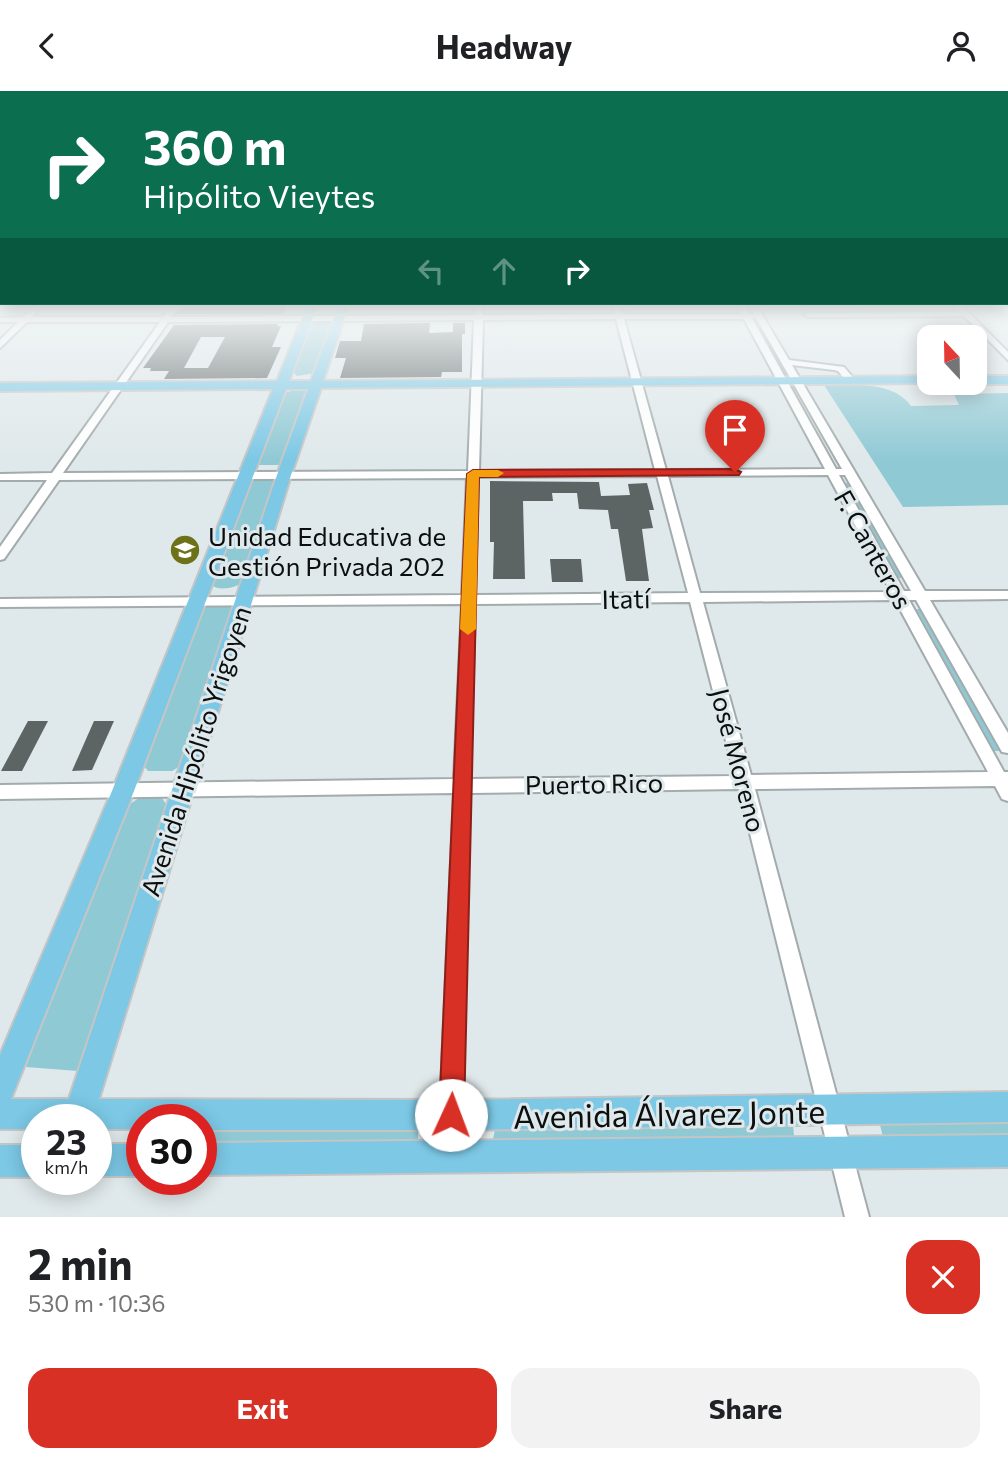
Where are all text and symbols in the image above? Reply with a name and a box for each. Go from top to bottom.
text: Headway [436,26,572,66]
icon: back [28,27,66,65]
icon: person [942,27,980,65]
text: 360 m [143,115,286,175]
icon: right [28,119,119,210]
text: Hipólito Vieytes [143,175,375,215]
icon: left [412,252,450,290]
icon: ahead [485,252,523,290]
icon: right [558,252,596,290]
north arrow [917,325,987,395]
map controls [917,325,987,395]
pin [705,400,765,472]
icon: arrive [716,411,754,449]
street label: F. Canteros [829,484,919,614]
place label: Unidad Educativa de Gestión Privada 202 [208,520,446,581]
school or university icon: Unidad Educativa de Gestión Privada 202 [168,533,202,567]
street label: Itatí [601,582,652,614]
street label: Avenida Hipólito Yrigoyen [133,602,257,900]
street label: José Moreno [705,685,773,835]
street label: Puerto Rico [525,766,663,800]
position arrow [414,1078,488,1152]
street label: Avenida Álvarez Jonte [513,1090,825,1136]
speed limit sign: 30 [126,1104,217,1195]
text: 23 [46,1119,87,1162]
text: km/h [45,1156,88,1178]
text: 2 min [28,1237,133,1289]
button: close [906,1240,980,1314]
text: 530 m · 10:36 [28,1289,165,1317]
button: Exit [28,1368,497,1448]
button: Share [511,1368,980,1448]

